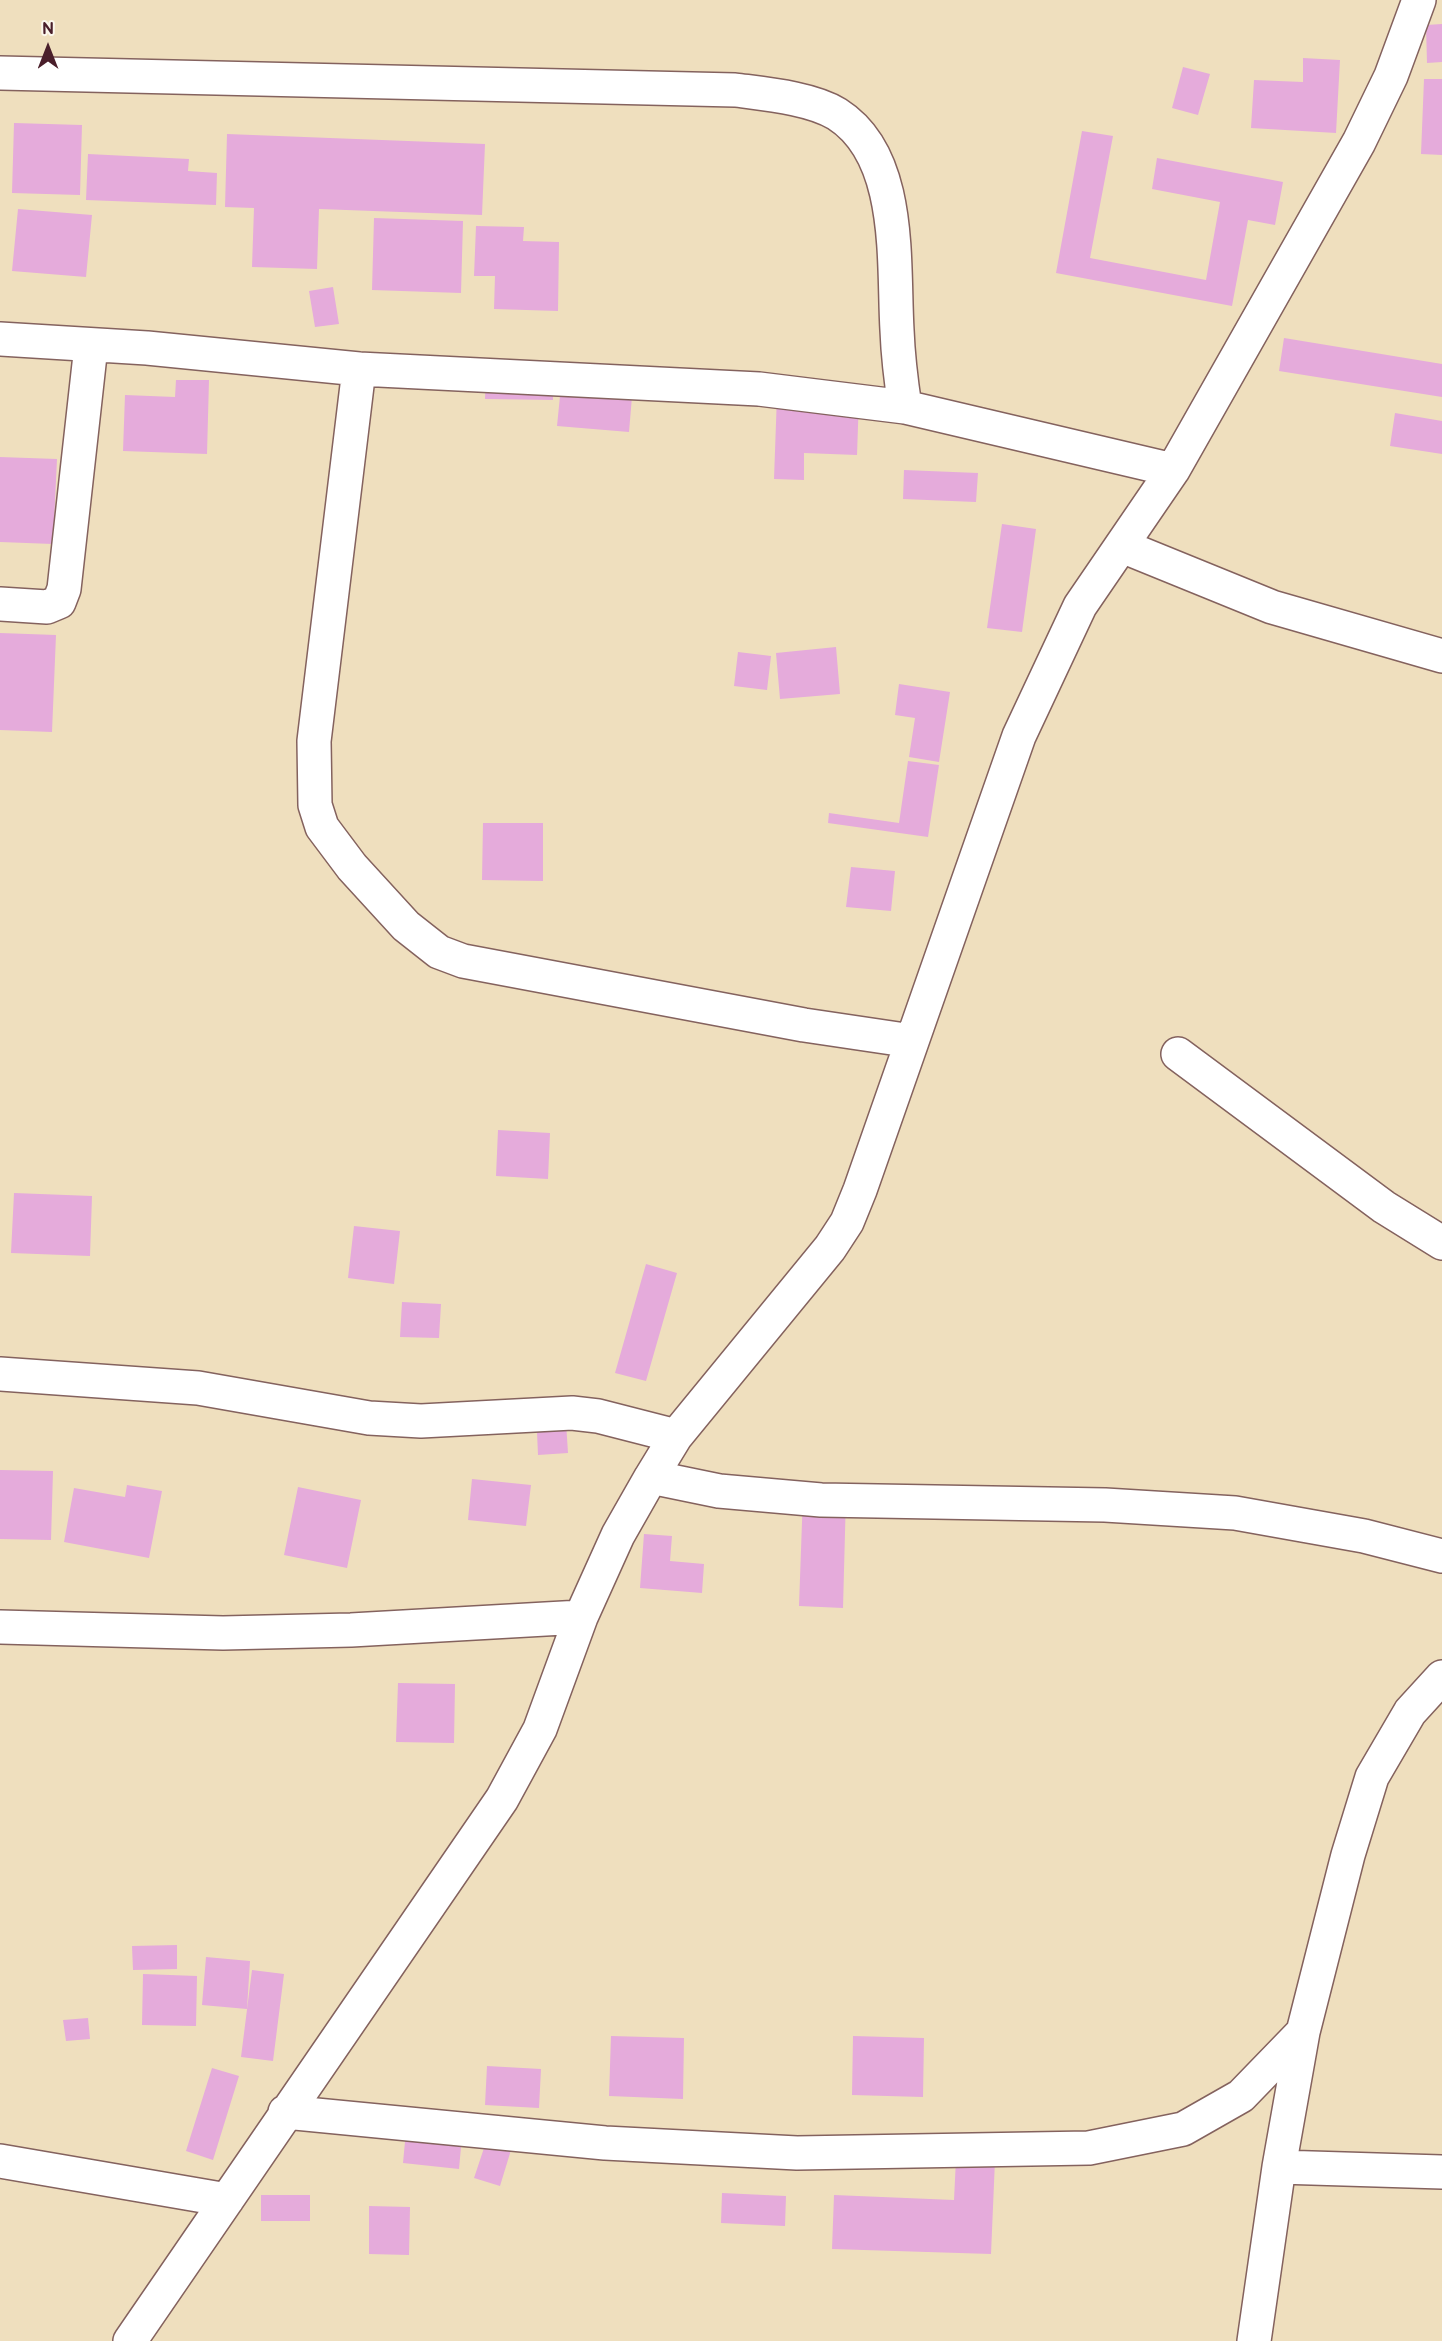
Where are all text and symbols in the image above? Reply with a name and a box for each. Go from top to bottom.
north arrow [18,18,78,78]
text: N [42,20,54,39]

